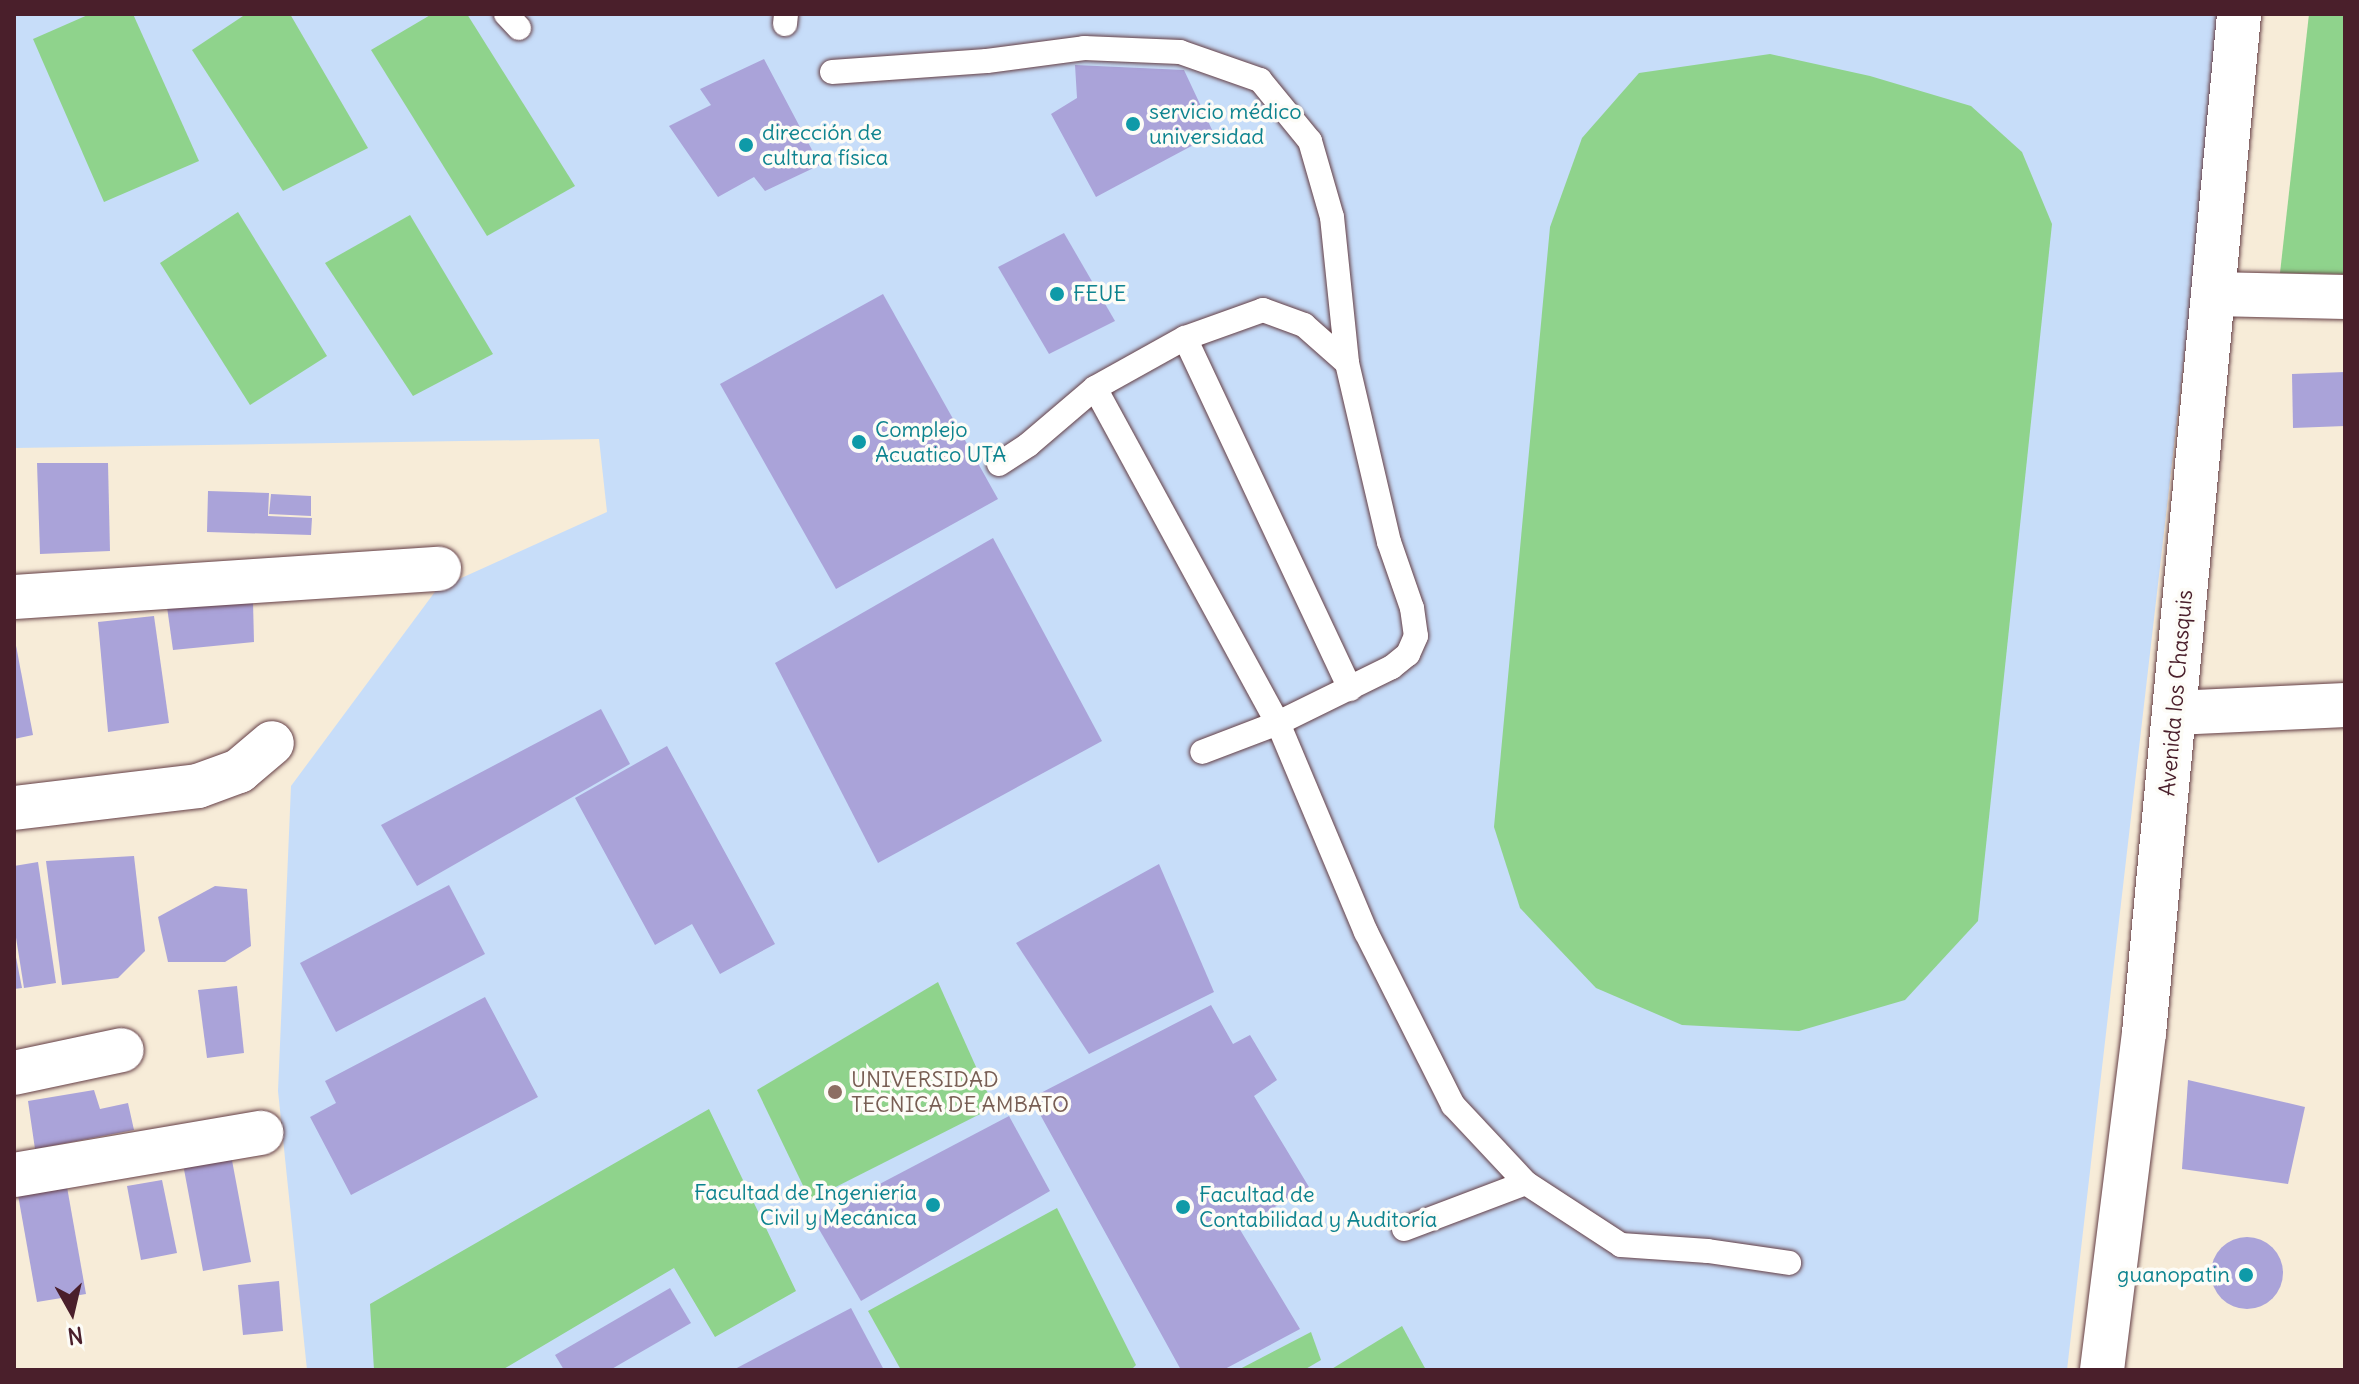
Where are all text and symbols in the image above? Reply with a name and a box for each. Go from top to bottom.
place label: servicio médico universidad [1149,98,1302,150]
marker: servicio médico universidad [1124,115,1142,133]
place label: dirección de cultura física [762,119,888,170]
marker: dirección de cultura física [737,136,755,154]
place label: FEUE [1073,281,1126,307]
marker: FEUE [1048,285,1066,303]
place label: Complejo Acuatico UTA [875,416,1006,468]
marker: Complejo Acuatico UTA [850,433,868,451]
street label: Avenida los Chasquis [2154,589,2198,797]
place label: UNIVERSIDAD TECNICA DE AMBATO [851,1066,1069,1118]
marker: UNIVERSIDAD TECNICA DE AMBATO [826,1083,844,1101]
place label: Facultad de Ingeniería Civil y Mecánica [694,1179,917,1230]
place label: Facultad de Contabilidad y Auditoría [1199,1181,1437,1232]
marker: Facultad de Ingeniería Civil y Mecánica [924,1196,942,1214]
marker: Facultad de Contabilidad y Auditoría [1174,1198,1192,1216]
place label: guanopatin [2117,1262,2230,1288]
marker: guanopatin [2237,1266,2255,1284]
north arrow [32,1272,112,1352]
text: N [66,1321,85,1351]

